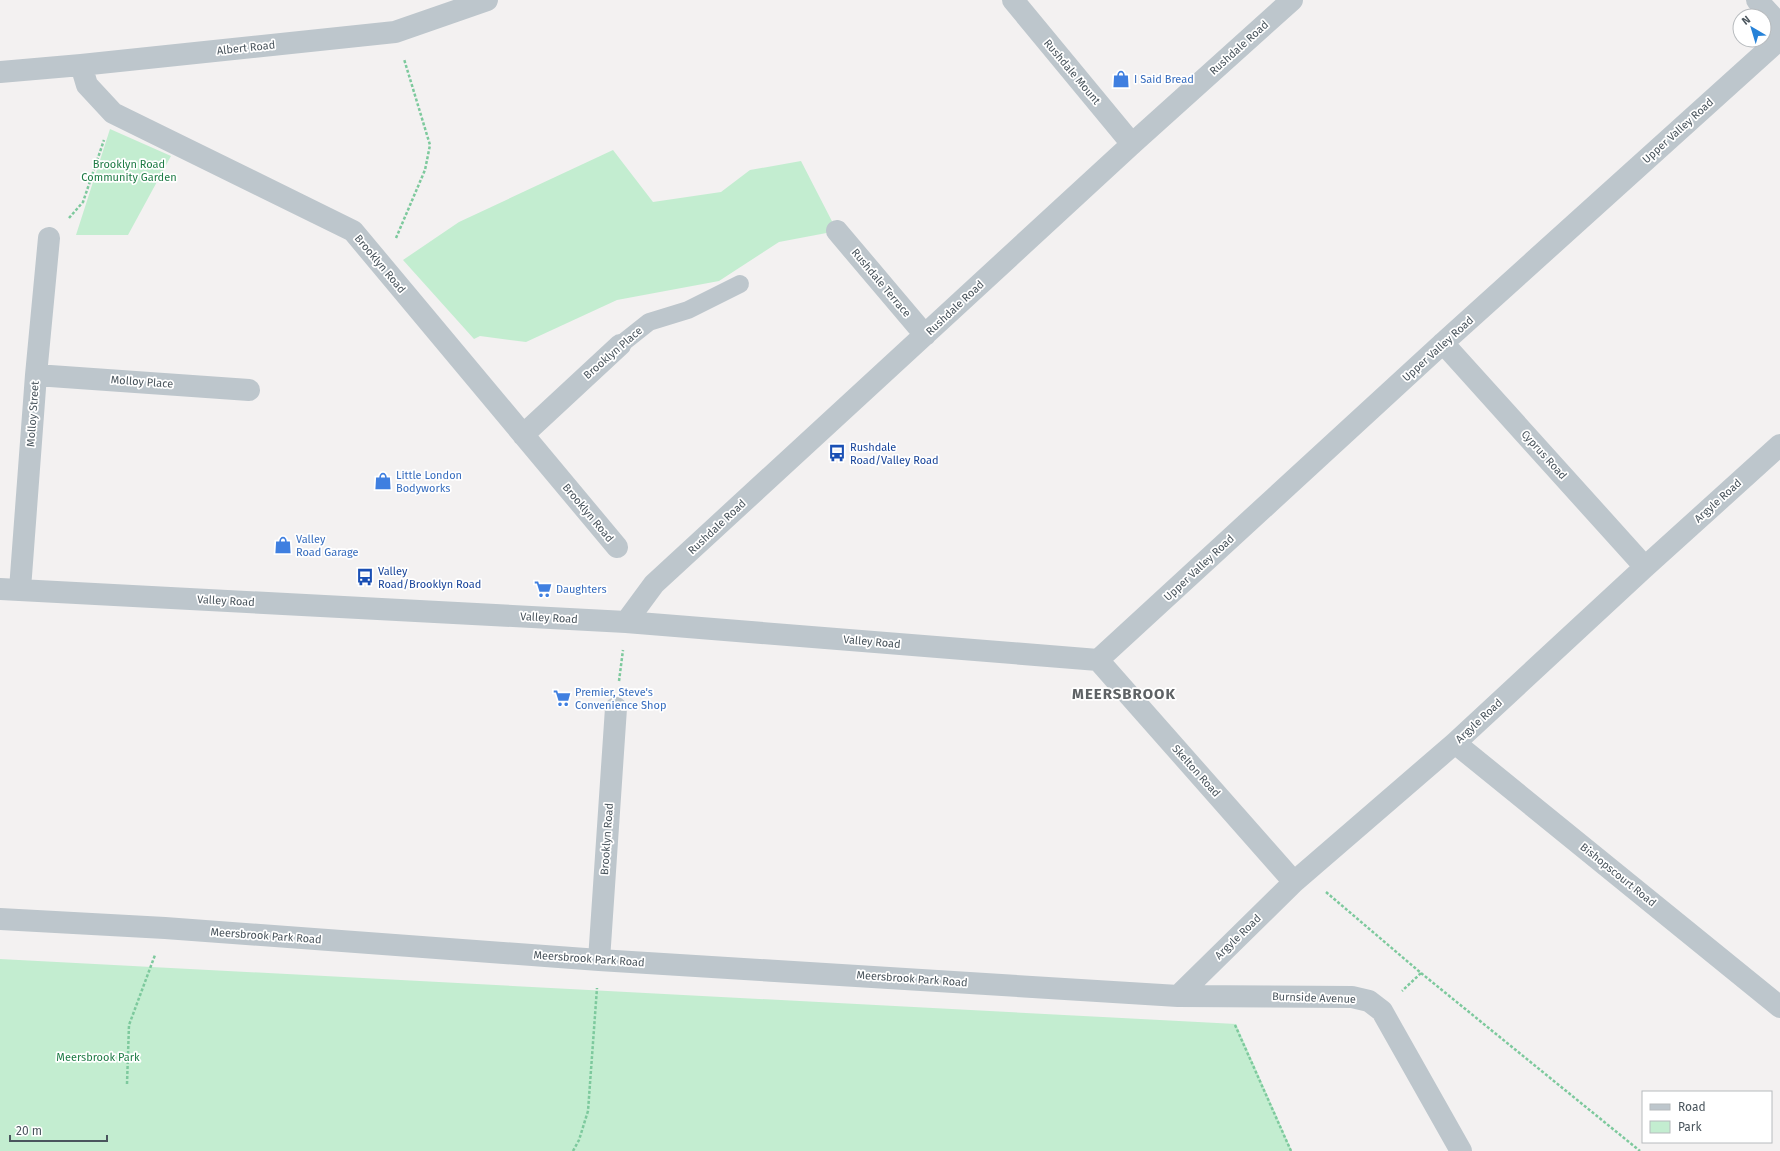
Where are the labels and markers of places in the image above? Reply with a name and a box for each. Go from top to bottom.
shop icon: I Said Bread [1111,69,1131,89]
place label: I Said Bread [1134,73,1194,86]
place label: Rushdale Road/Valley Road [850,441,939,467]
bus stop icon: Rushdale Road/Valley Road [827,443,847,463]
place label: Little London Bodyworks [396,469,462,495]
shop icon: Little London Bodyworks [373,471,393,491]
place label: Valley Road Garage [296,533,358,559]
shop icon: Valley Road Garage [273,535,293,555]
place label: Valley Road/Brooklyn Road [378,565,481,591]
bus stop icon: Valley Road/Brooklyn Road [355,567,375,587]
supermarket icon: Daughters [533,579,553,599]
place label: Daughters [556,583,607,596]
place label: Premier, Steve's Convenience Shop [575,686,666,712]
supermarket icon: Premier, Steve's Convenience Shop [552,688,572,708]

